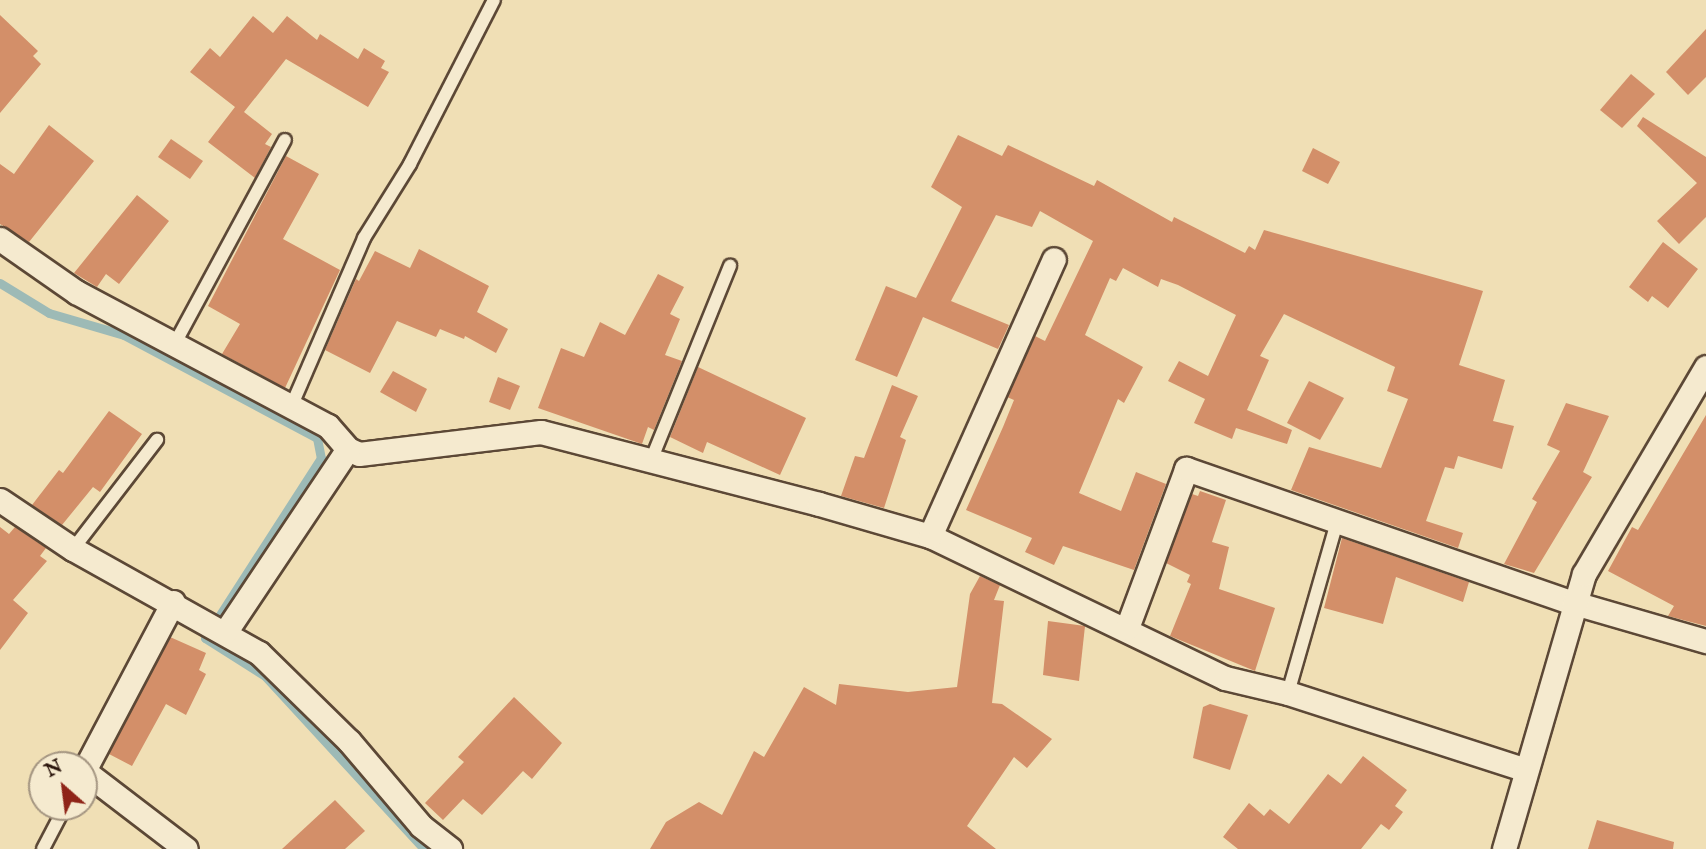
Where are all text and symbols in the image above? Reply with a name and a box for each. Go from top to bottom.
north arrow [28,751,98,821]
text: N [41,755,67,784]

